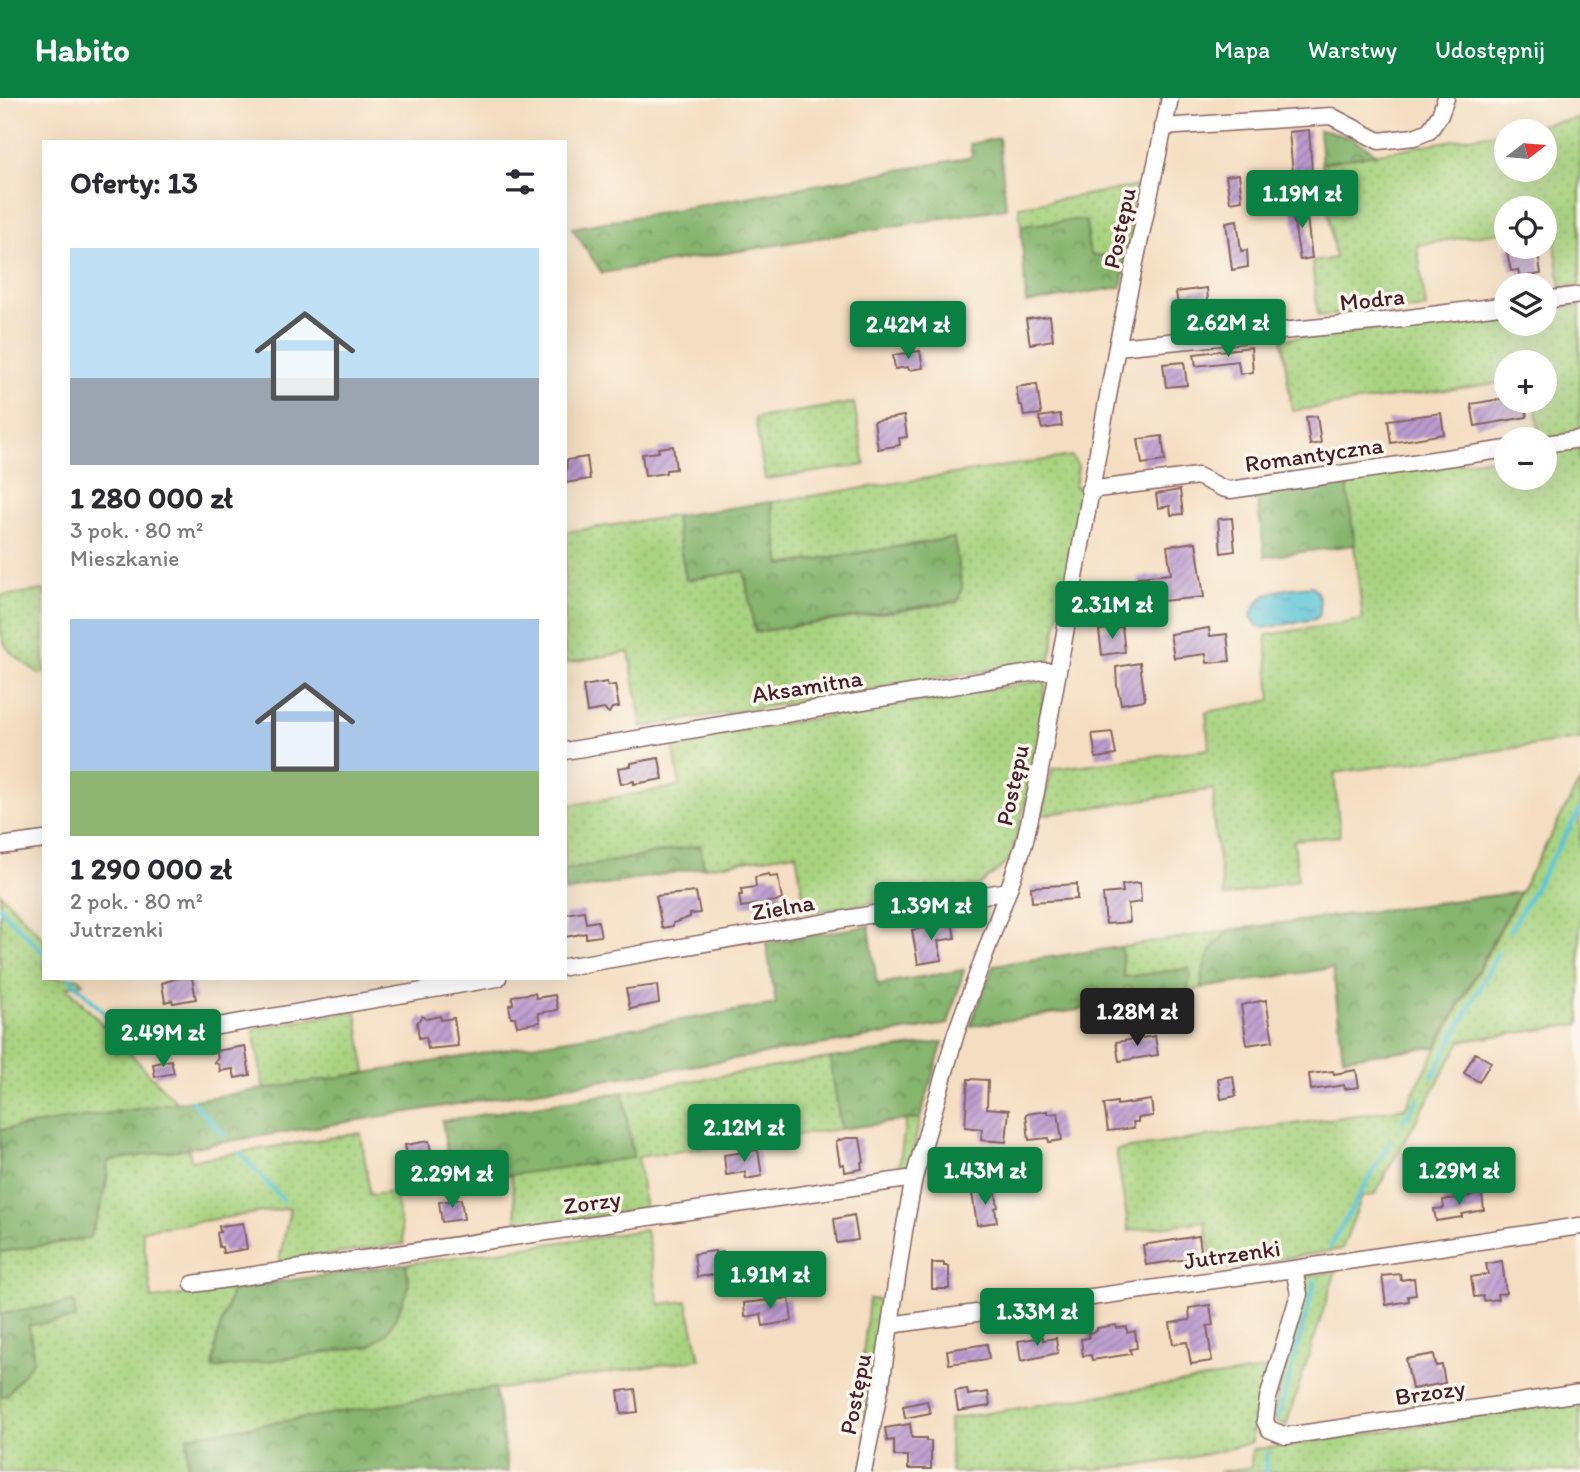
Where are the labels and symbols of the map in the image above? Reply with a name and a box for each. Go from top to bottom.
north arrow [1494,119,1558,182]
pin: 1.19M zł [1230,170,1374,230]
street label: Postępu [1096,185,1142,271]
street label: Modra [1338,281,1406,317]
pin: 2.62M zł [1156,300,1300,359]
pin: 2.42M zł [836,302,980,361]
street label: Romantyczna [1243,430,1386,478]
pin: 2.31M zł [1040,582,1184,641]
street label: Aksamitna [750,663,865,709]
street label: Postępu [989,742,1035,828]
pin: 1.39M zł [859,882,1003,942]
street label: Zielna [749,887,817,927]
pin: 1.28M zł [1065,988,1209,1048]
pin: 2.49M zł [91,1010,235,1069]
pin: 2.12M zł [672,1104,816,1164]
pin: 1.43M zł [913,1148,1057,1207]
pin: 1.29M zł [1387,1148,1531,1207]
pin: 2.29M zł [380,1150,524,1210]
street label: Zorzy [561,1184,623,1220]
street label: Jutrzenki [1182,1233,1282,1275]
pin: 1.91M zł [698,1252,842,1311]
pin: 1.33M zł [965,1288,1109,1348]
street label: Postępu [833,1351,877,1437]
street label: Brzozy [1393,1373,1467,1411]

